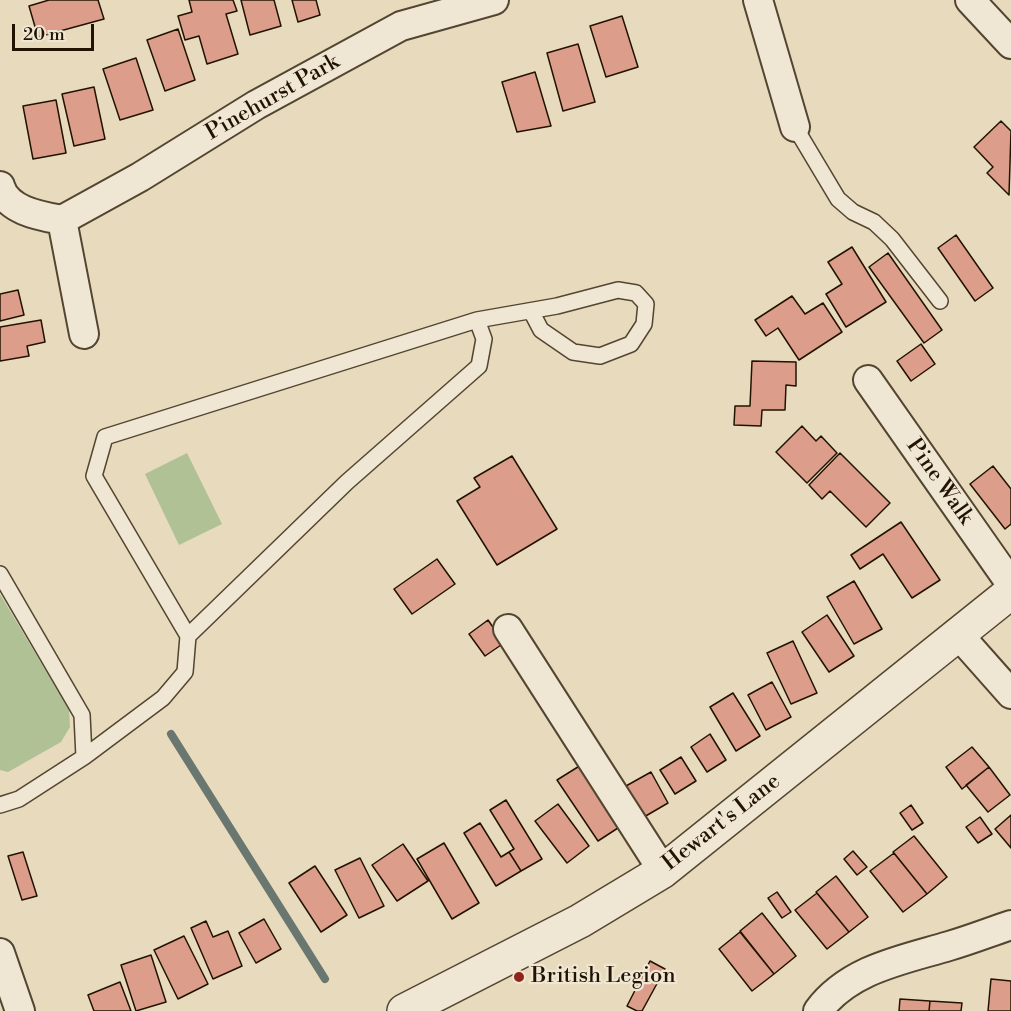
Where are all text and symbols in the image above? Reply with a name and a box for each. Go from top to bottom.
scale bar [15,12,98,50]
text: 20 m [23,23,65,46]
street label: Pinehurst Park [202,49,344,147]
street label: Pine Walk [900,434,978,530]
street label: Hewart's Lane [658,769,786,877]
place label: British Legion [531,964,676,990]
marker: British Legion [512,970,526,984]

